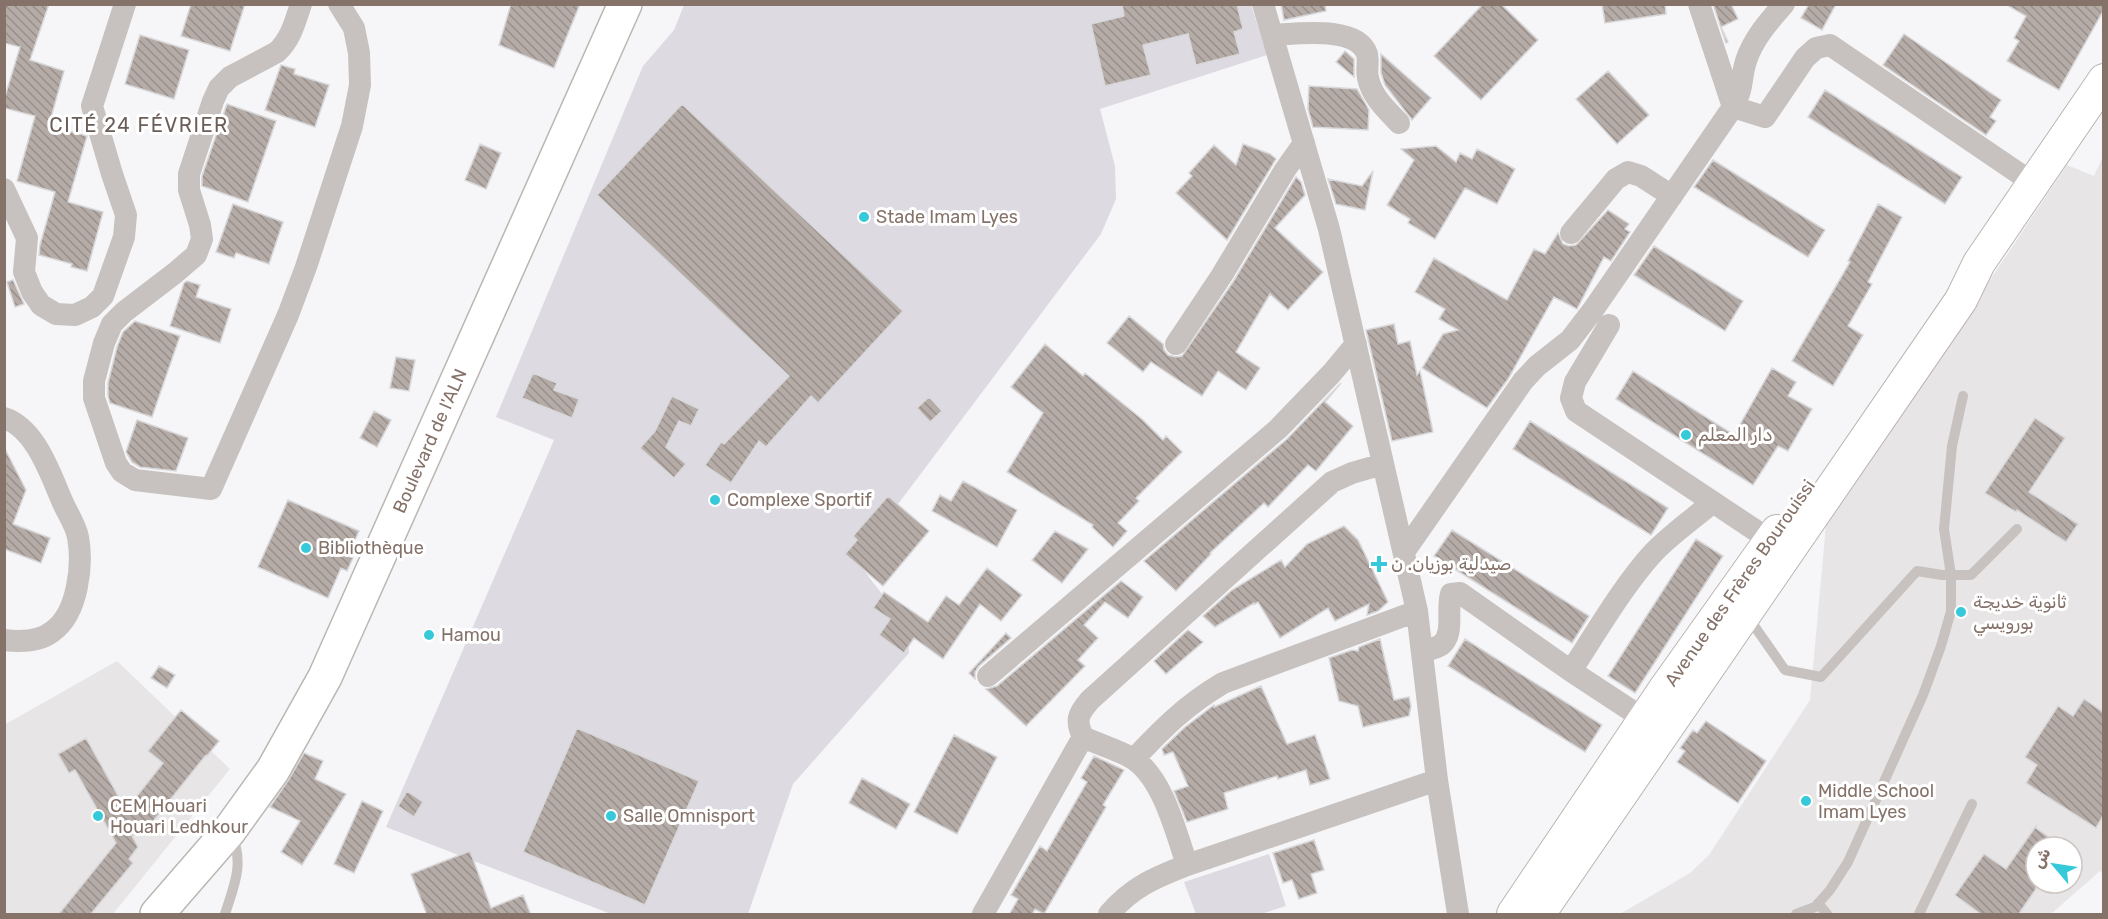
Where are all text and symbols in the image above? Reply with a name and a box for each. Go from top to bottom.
district label: CITÉ 24 FÉVRIER [49,113,229,137]
place label: Stade Imam Lyes [876,206,1018,228]
marker: Stade Imam Lyes [857,210,871,224]
street label: Boulevard de l'ALN [388,365,472,517]
place label: دار المعلم [1698,424,1773,447]
marker: دار المعلم [1679,428,1693,442]
street label: Avenue des Frères Bourouissi [1660,475,1820,691]
place label: Complexe Sportif [727,489,872,511]
marker: Complexe Sportif [708,493,722,507]
place label: Bibliothèque [318,537,424,559]
marker: Bibliothèque [299,541,313,555]
place label: صيدلية بوزيان. ن [1391,553,1511,575]
marker: صيدلية بوزيان. ن [1372,557,1386,571]
place label: ثانوية خديجة بورويسي [1973,591,2067,636]
marker: ثانوية خديجة بورويسي [1954,605,1968,619]
place label: Hamou [441,624,501,646]
marker: Hamou [422,628,436,642]
place label: Middle School Imam Lyes [1818,780,1934,823]
marker: Middle School Imam Lyes [1799,794,1813,808]
place label: CEM Houari Houari Ledhkour [110,795,248,838]
place label: Salle Omnisport [623,805,755,827]
marker: CEM Houari Houari Ledhkour [91,809,105,823]
marker: Salle Omnisport [604,809,618,823]
north arrow [2024,835,2084,895]
text: ش [2028,844,2055,871]

